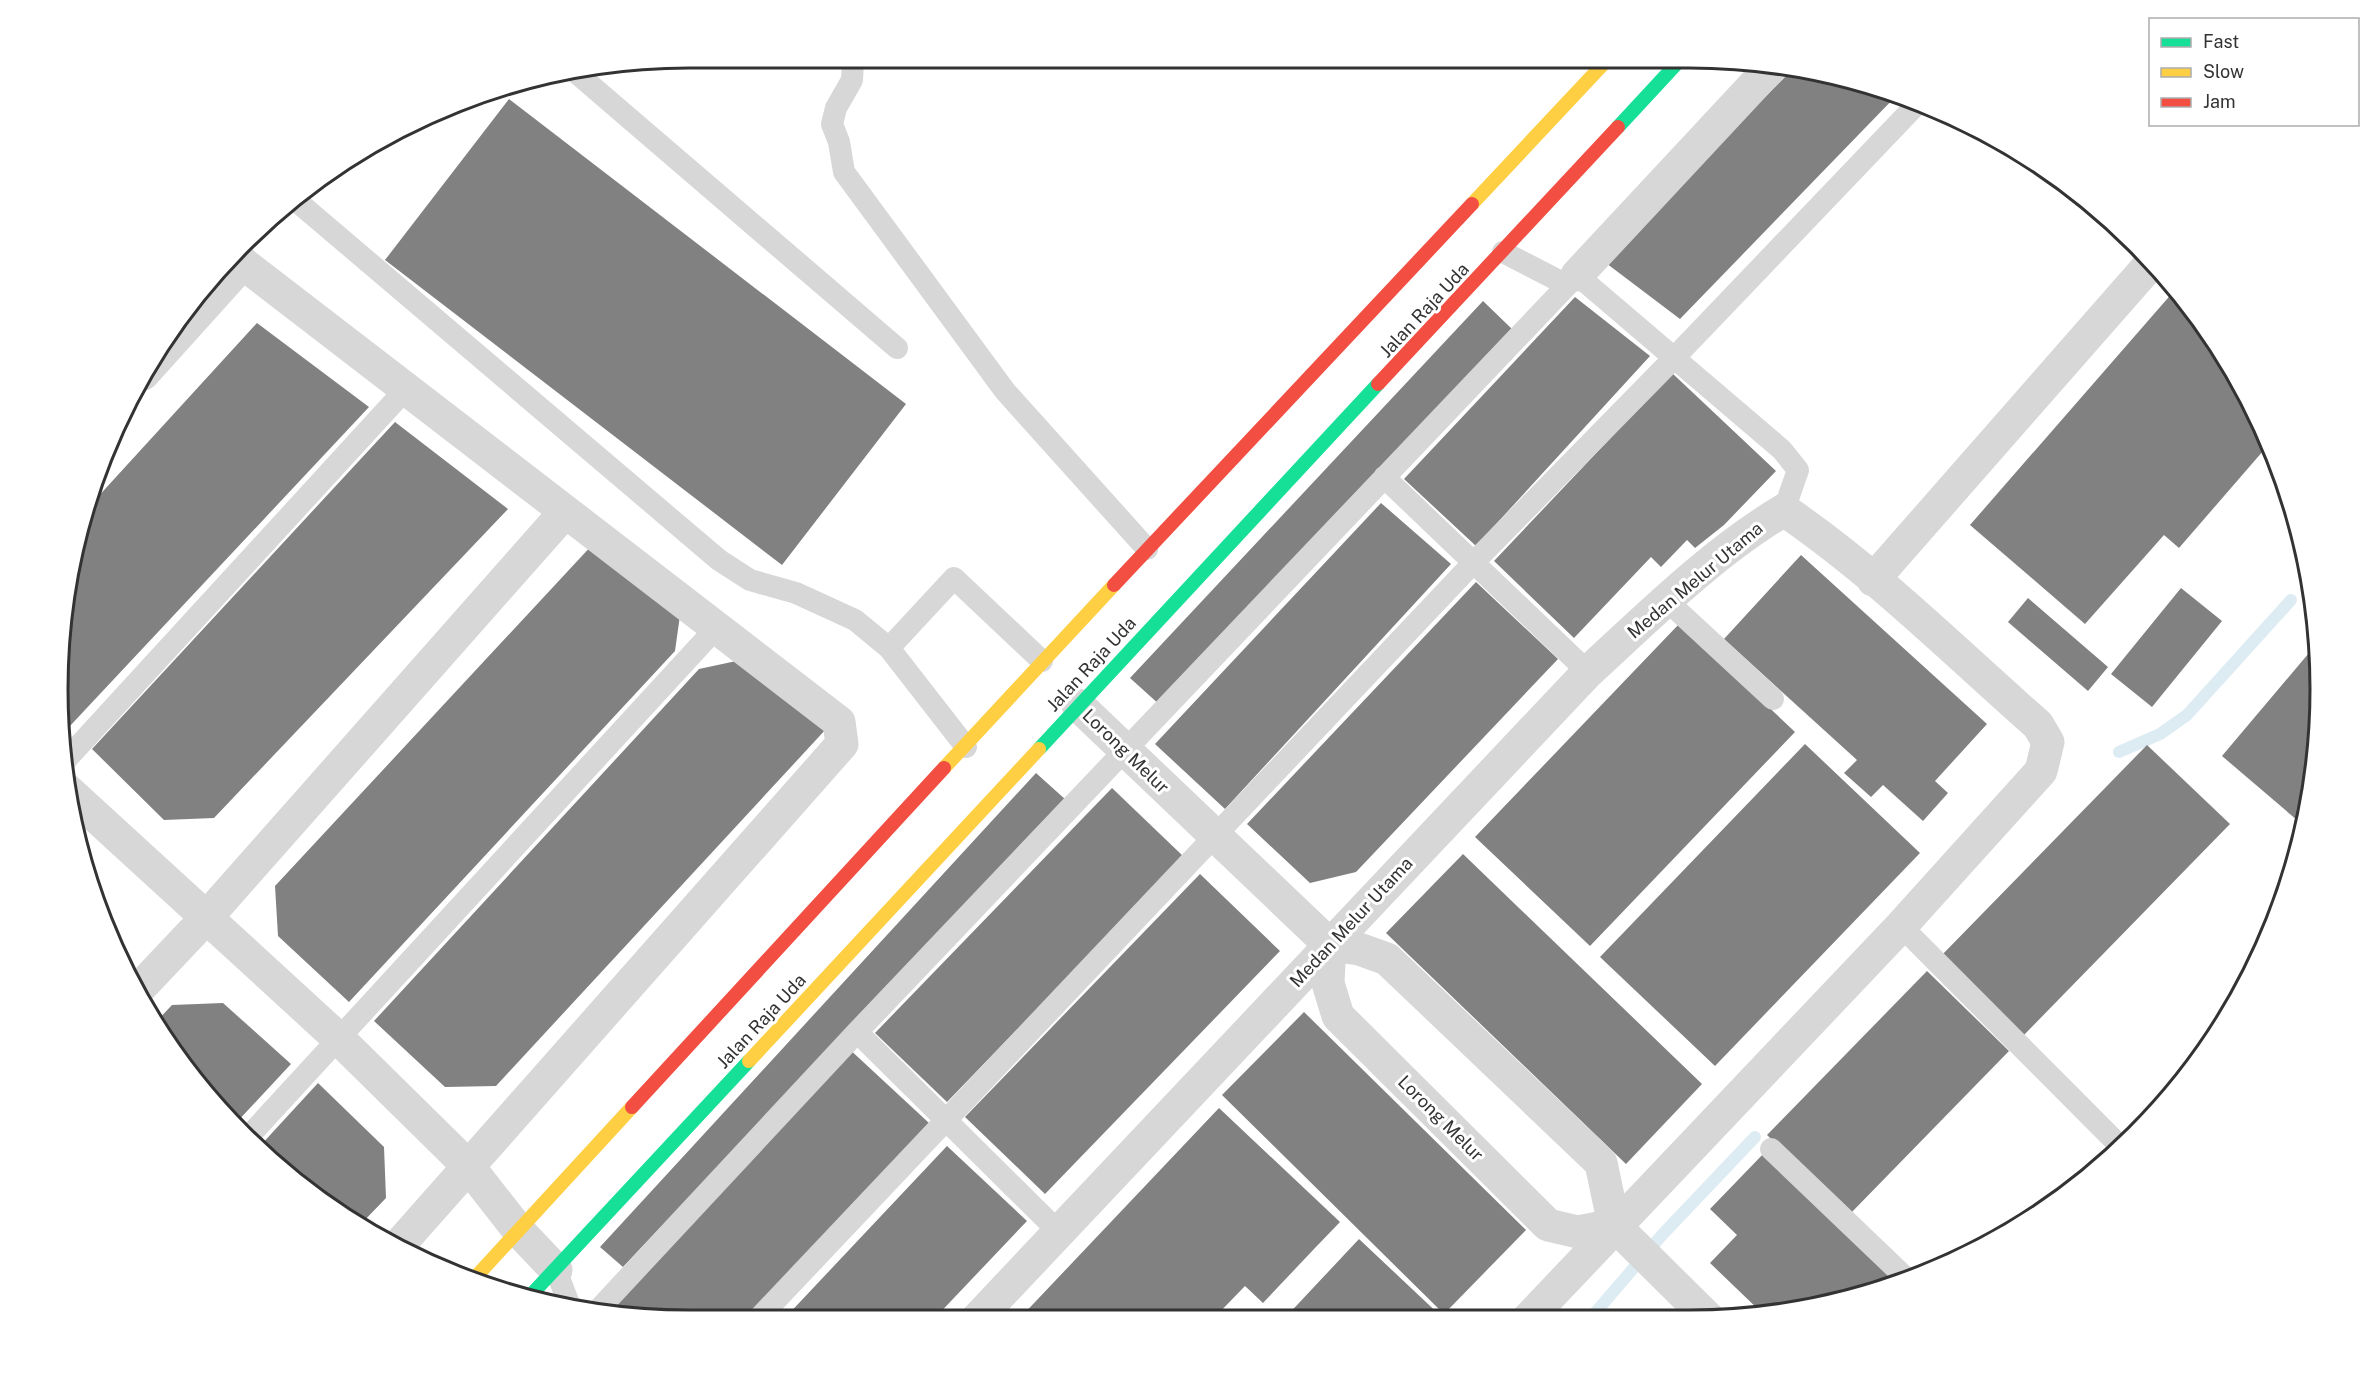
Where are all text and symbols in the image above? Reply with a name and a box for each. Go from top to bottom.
legend [2149,18,2359,126]
text: Fast [2203,31,2239,52]
text: Slow [2203,61,2244,82]
text: Jam [2203,91,2236,112]
street label: Jalan Raja Uda [1375,258,1473,362]
street label: Medan Melur Utama [1623,517,1767,643]
street label: Jalan Raja Uda [1042,612,1140,716]
street label: Lorong Melur [1078,705,1174,797]
street label: Medan Melur Utama [1285,853,1417,991]
street label: Jalan Raja Uda [712,969,810,1073]
street label: Lorong Melur [1394,1071,1488,1165]

